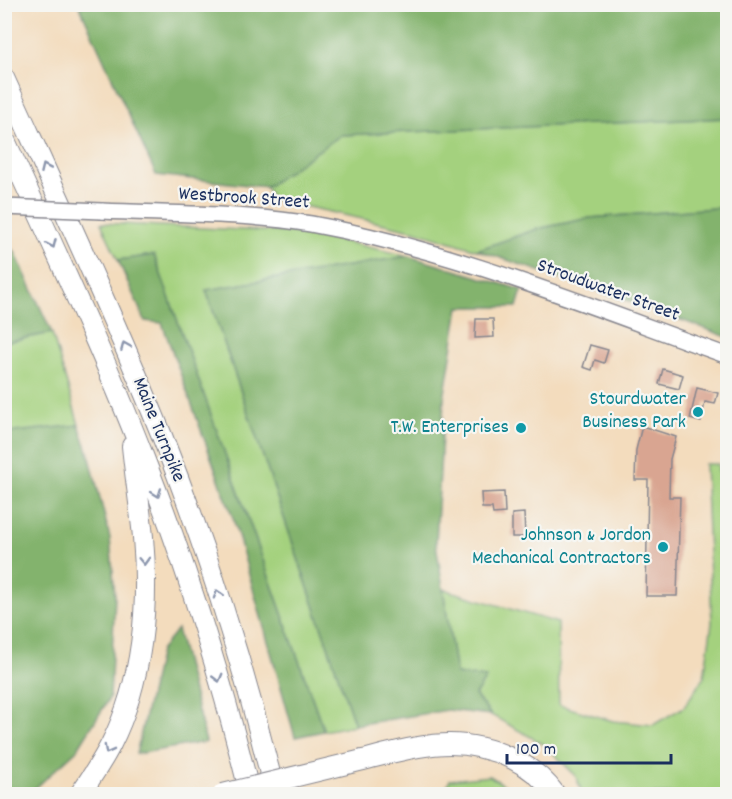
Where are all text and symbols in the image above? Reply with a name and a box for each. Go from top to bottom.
one-way arrow [41,164,53,175]
street label: Westbrook Street [178,180,310,218]
one-way arrow [45,237,57,248]
street label: Stroudwater Street [533,252,683,330]
one-way arrow [120,342,132,353]
street label: Maine Turnpike [124,374,192,487]
place label: Stourdwater Business Park [582,386,687,437]
marker: Stourdwater Business Park [691,405,705,419]
place label: T.W. Enterprises [390,414,509,442]
marker: T.W. Enterprises [514,421,528,435]
one-way arrow [150,487,163,498]
place label: Johnson & Jordon Mechanical Contractors [472,522,651,573]
marker: Johnson & Jordon Mechanical Contractors [656,540,670,554]
one-way arrow [138,556,151,565]
one-way arrow [213,589,225,600]
one-way arrow [211,673,224,683]
scale bar [507,727,670,765]
text: 100 m [516,738,556,763]
one-way arrow [104,744,115,754]

